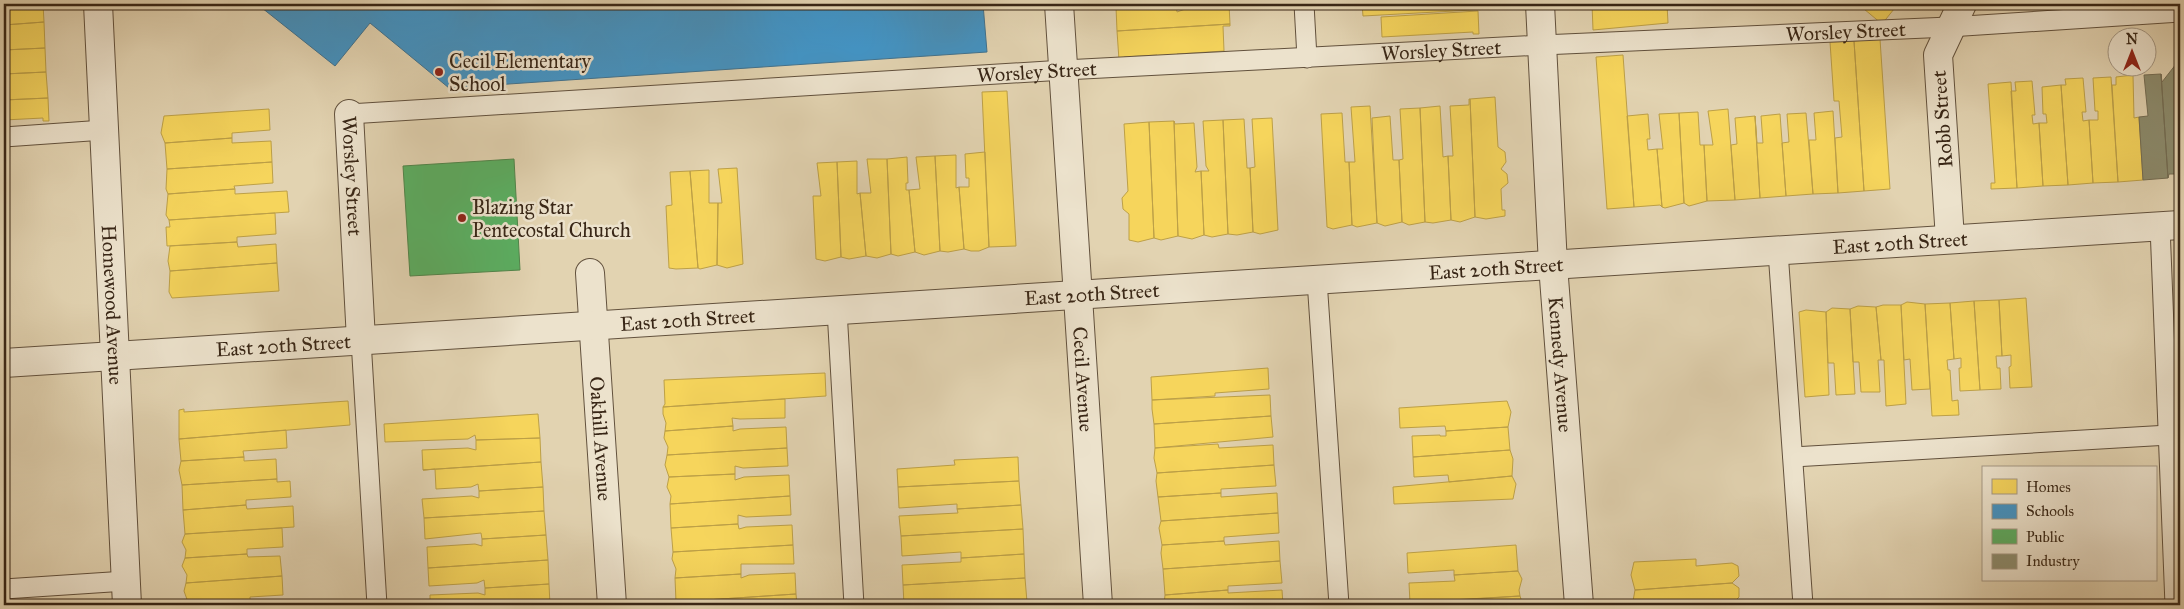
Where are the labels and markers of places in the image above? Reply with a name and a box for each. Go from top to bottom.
place label: Cecil Elementary School [449,49,591,96]
marker: Cecil Elementary School [433,66,445,78]
place label: Blazing Star Pentecostal Church [472,195,631,242]
marker: Blazing Star Pentecostal Church [456,212,468,224]

